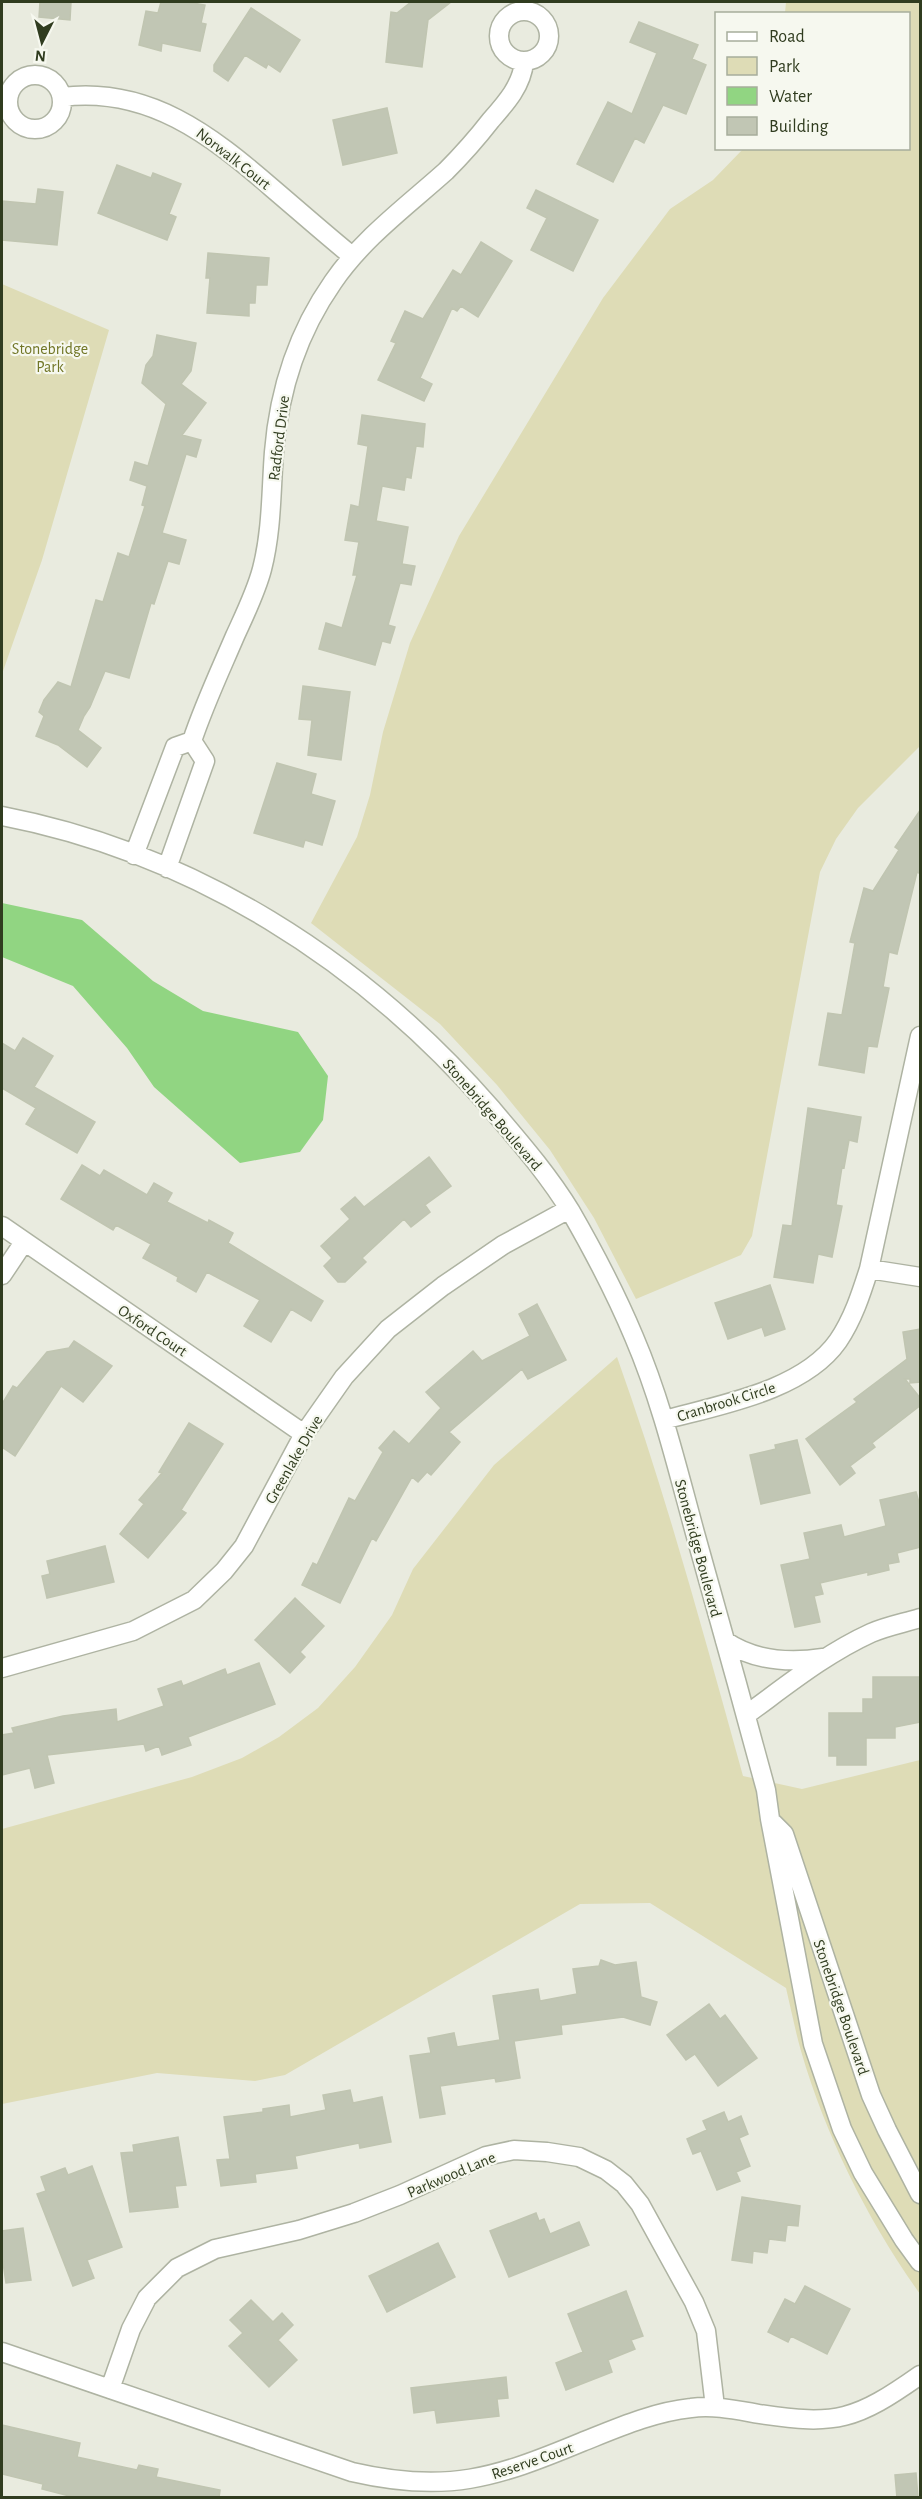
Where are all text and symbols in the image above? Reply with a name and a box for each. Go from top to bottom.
north arrow [12,12,72,72]
legend [715,12,910,150]
text: Road [769,28,805,46]
text: N [34,47,47,64]
text: Park [769,58,801,76]
text: Water [769,88,812,106]
text: Building [769,118,829,136]
street label: Norwalk Court [193,125,274,193]
park label: Stonebridge Park [12,341,88,375]
street label: Radford Drive [266,395,292,482]
street label: Stonebridge Boulevard [440,1056,545,1173]
street label: Oxford Court [115,1302,190,1360]
street label: Cranbrook Circle [675,1379,778,1425]
street label: Greenlake Drive [262,1413,326,1506]
street label: Stonebridge Boulevard [672,1478,724,1619]
street label: Stonebridge Boulevard [810,1938,872,2077]
street label: Parkwood Lane [405,2149,498,2201]
street label: Reserve Court [490,2440,575,2482]

